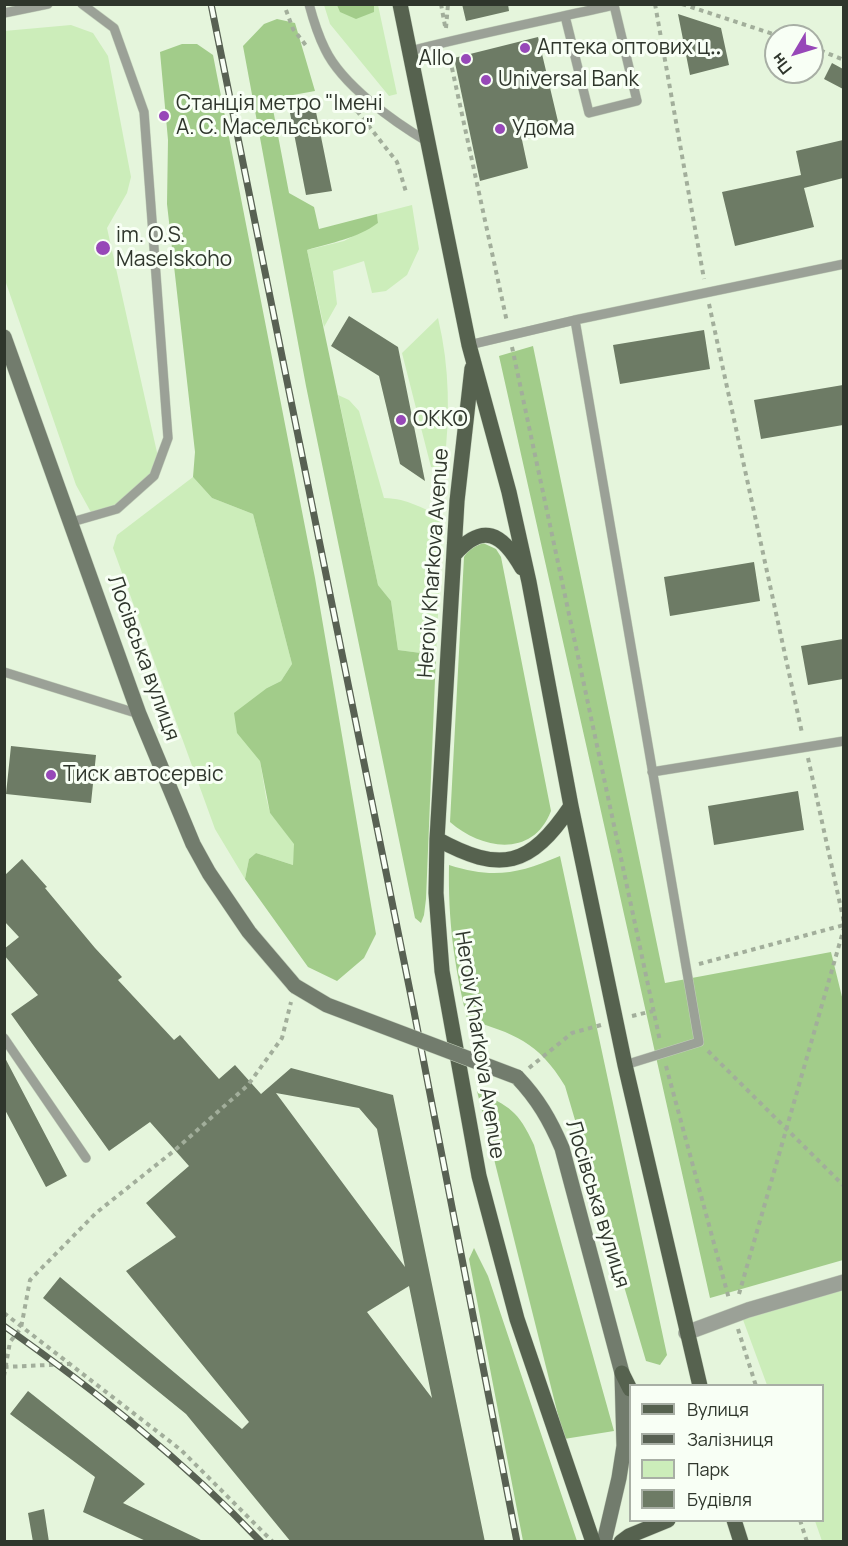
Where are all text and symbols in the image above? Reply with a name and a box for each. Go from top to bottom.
north arrow [764,24,824,84]
place label: Аптека оптових ц‥ [537,35,721,61]
marker: Аптека оптових ц‥ [518,41,532,55]
place label: Allo [418,46,454,72]
text: Пн [766,49,797,79]
marker: Allo [459,52,473,66]
place label: Universal Bank [498,67,639,93]
marker: Universal Bank [479,73,493,87]
place label: Станція метро "Імені А. С. Масельського" [176,91,383,141]
marker: Станція метро "Імені А. С. Масельського" [157,109,171,123]
place label: Удома [512,116,575,142]
marker: Удома [493,122,507,136]
place label: іm. O.S. Maselskoho [116,223,232,273]
marker: іm. O.S. Maselskoho [94,239,112,257]
place label: OKKO [413,407,468,433]
marker: OKKO [394,413,408,427]
street label: Heroiv Kharkova Avenue [413,447,455,679]
street label: Лосівська вулиця [101,572,185,744]
place label: Тиск автосервіс [63,762,224,788]
marker: Тиск автосервіс [44,768,58,782]
street label: Heroiv Kharkova Avenue [449,929,509,1161]
street label: Лосівська вулиця [559,1117,635,1291]
legend [629,1384,824,1522]
text: Вулиця [687,1397,749,1421]
text: Залізниця [687,1427,773,1451]
text: Парк [687,1457,729,1481]
text: Будівля [687,1487,752,1511]

